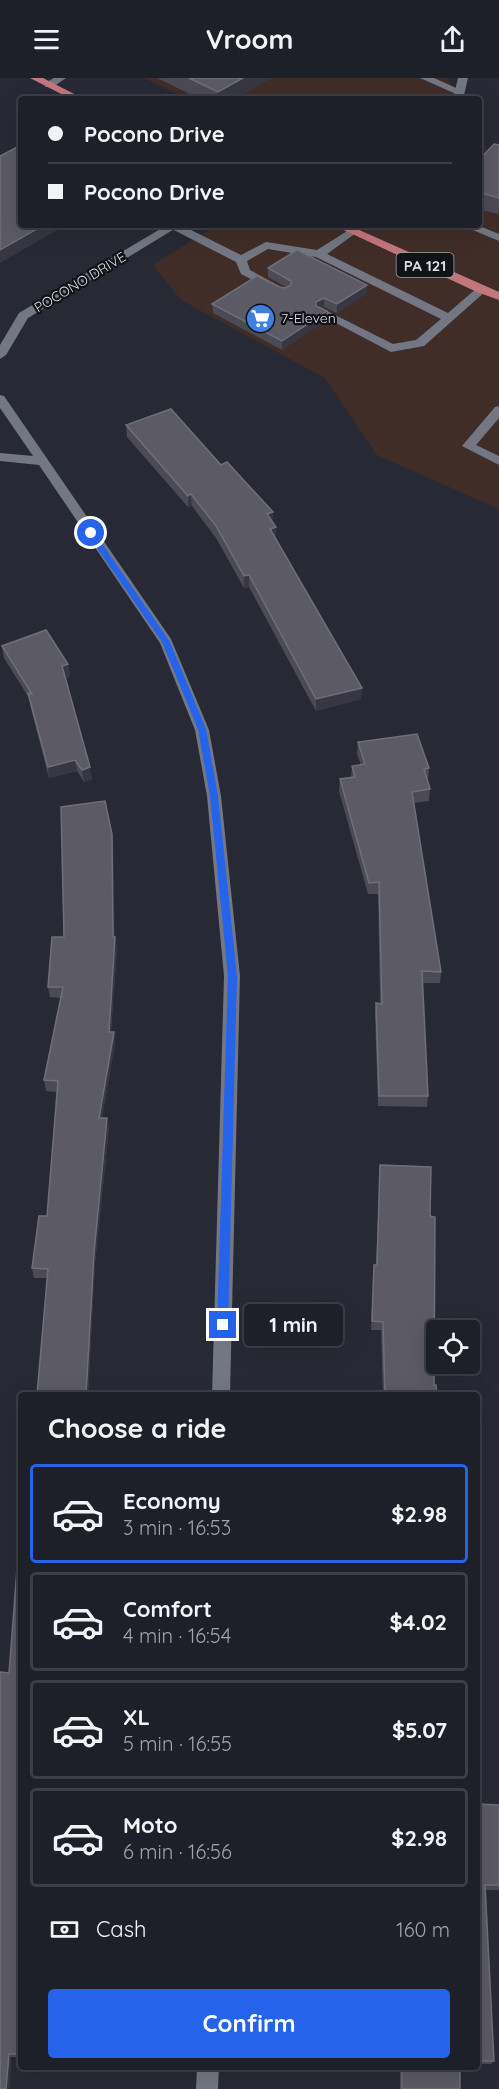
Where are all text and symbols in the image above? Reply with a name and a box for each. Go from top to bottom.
text: Vroom [206,22,293,56]
icon: menu [30,23,63,56]
icon: share [436,23,469,56]
text: Pocono Drive [84,120,225,148]
text: Pocono Drive [84,178,225,206]
street label: POCONO DRIVE [31,248,129,316]
road number: PA 121 [396,253,454,277]
supermarket icon: 7-Eleven [244,302,276,334]
place label: 7-Eleven [281,309,336,327]
route start [77,519,104,546]
callout: 1 min [244,1304,343,1346]
route end [209,1311,236,1338]
text: 1 min [269,1312,318,1337]
map controls [426,1320,480,1374]
button: locate [426,1320,480,1374]
text: Choose a ride [48,1411,226,1445]
icon: car [51,1487,105,1541]
text: Economy [123,1487,221,1515]
text: $2.98 [391,1500,447,1528]
text: 3 min · 16:53 [123,1515,231,1540]
icon: car [51,1595,105,1649]
text: Comfort [123,1595,212,1623]
text: $4.02 [389,1608,447,1636]
text: 4 min · 16:54 [123,1623,231,1648]
icon: car [51,1703,105,1757]
text: XL [123,1703,150,1731]
text: $5.07 [392,1716,447,1744]
text: 5 min · 16:55 [123,1731,232,1756]
icon: car [51,1811,105,1865]
text: Moto [123,1811,177,1839]
text: $2.98 [391,1824,447,1852]
text: 6 min · 16:56 [123,1839,232,1864]
icon: cash [48,1913,81,1946]
text: Cash [96,1915,147,1943]
text: 160 m [396,1917,450,1942]
button: Confirm [48,1989,450,2058]

